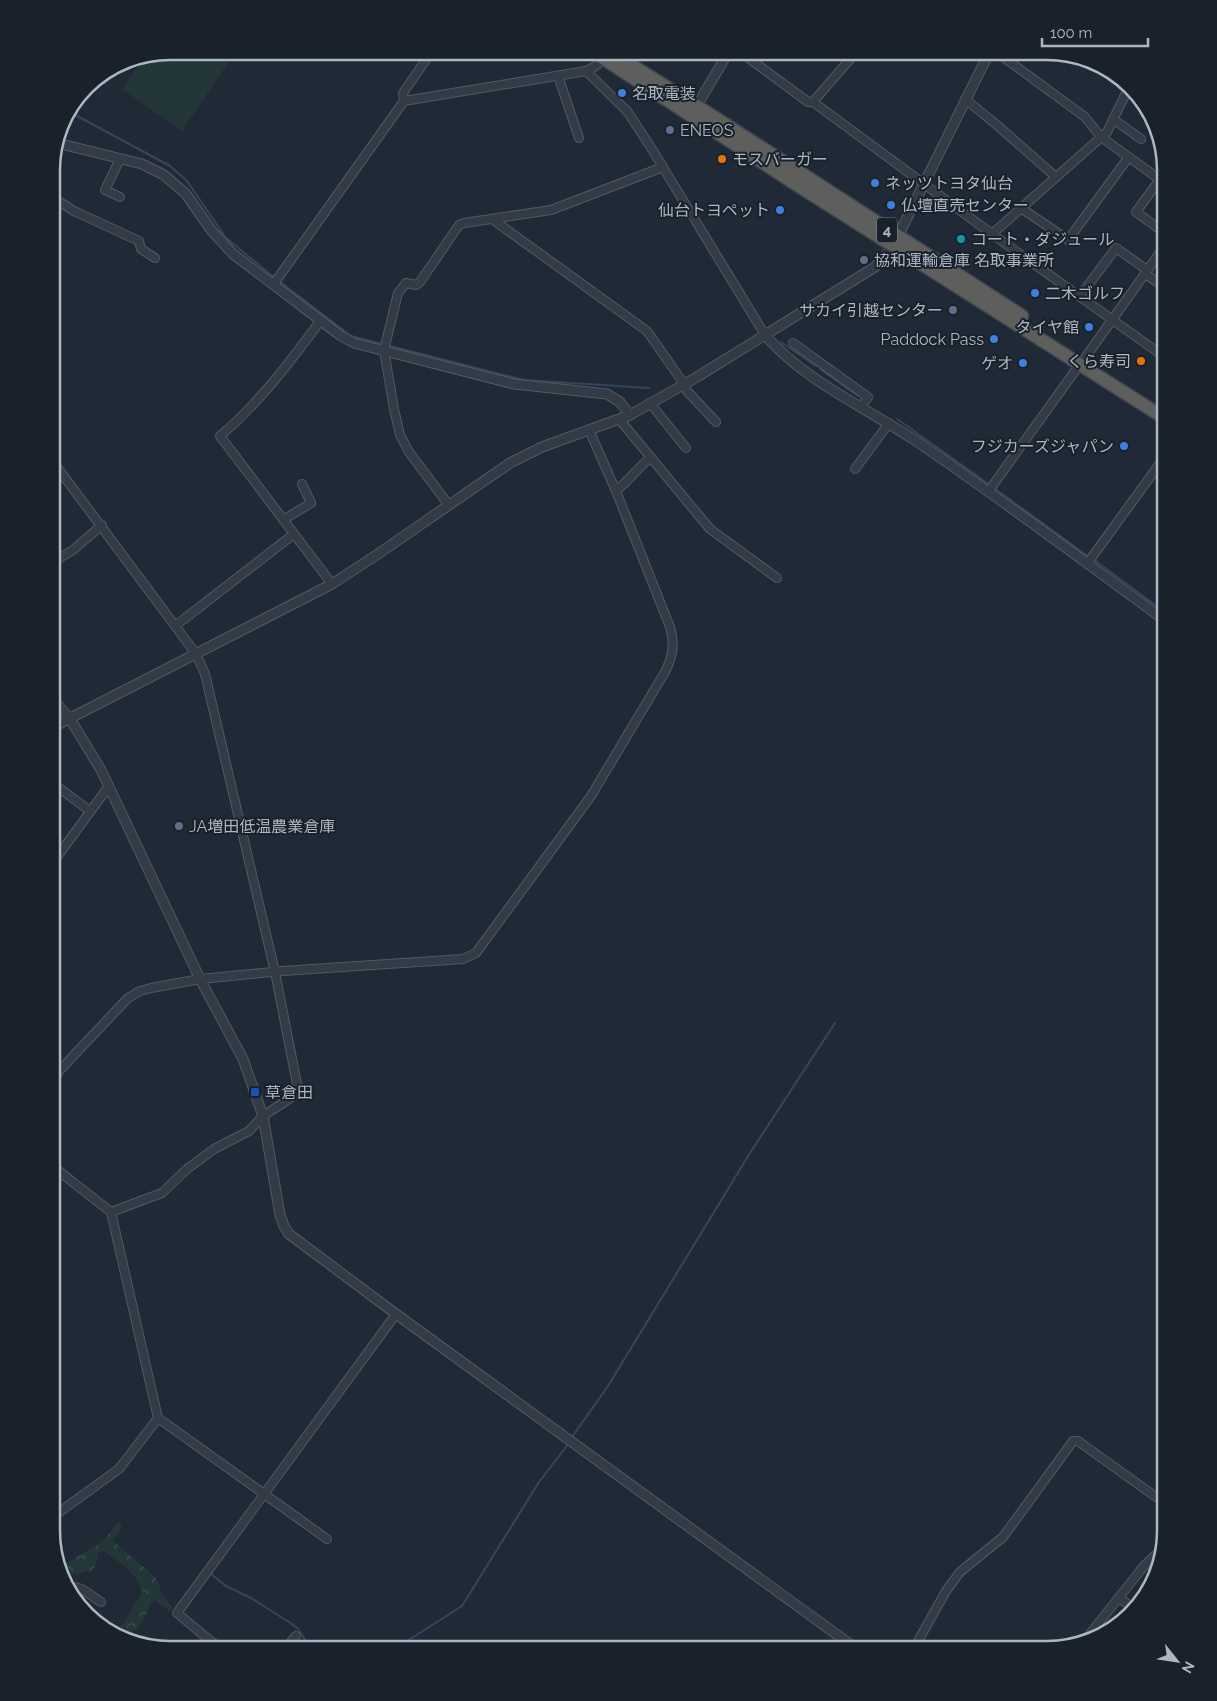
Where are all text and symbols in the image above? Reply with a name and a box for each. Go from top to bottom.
scale bar [1042,15,1148,47]
text: 100 m [1050,24,1092,42]
place label: 名取電装 [632,84,696,103]
marker: 名取電装 [616,87,628,99]
place label: ENEOS [680,121,734,140]
marker: ENEOS [664,124,676,136]
place label: モスバーガー [732,150,828,169]
marker: モスバーガー [716,153,728,165]
place label: ネッツトヨタ仙台 [885,174,1013,193]
marker: ネッツトヨタ仙台 [869,177,881,189]
place label: 仏壇直売センター [901,196,1029,215]
marker: 仏壇直売センター [885,199,897,211]
place label: 仙台トヨペット [658,201,770,220]
marker: 仙台トヨペット [774,204,786,216]
road number: 4 [877,218,897,242]
place label: コート・ダジュール [971,230,1114,249]
marker: コート・ダジュール [955,233,967,245]
place label: 協和運輸倉庫 名取事業所 [874,251,1054,270]
marker: 協和運輸倉庫 名取事業所 [858,254,870,266]
place label: 二木ゴルフ [1045,284,1125,303]
marker: 二木ゴルフ [1029,287,1041,299]
place label: サカイ引越センター [799,301,943,320]
marker: サカイ引越センター [947,304,959,316]
place label: タイヤ館 [1015,318,1079,337]
marker: タイヤ館 [1083,321,1095,333]
place label: Paddock Pass [881,330,984,349]
marker: Paddock Pass [988,333,1000,345]
place label: くら寿司 [1067,352,1131,371]
place label: ゲオ [981,354,1013,373]
marker: くら寿司 [1135,355,1147,367]
marker: ゲオ [1017,357,1029,369]
place label: フジカーズジャパン [971,437,1114,456]
marker: フジカーズジャパン [1118,440,1130,452]
place label: JA増田低温農業倉庫 [189,817,335,836]
marker: JA増田低温農業倉庫 [173,820,185,832]
place label: 草倉田 [265,1083,313,1102]
marker: 草倉田 [249,1086,261,1098]
north arrow [1152,1636,1202,1686]
text: N [1179,1659,1198,1676]

